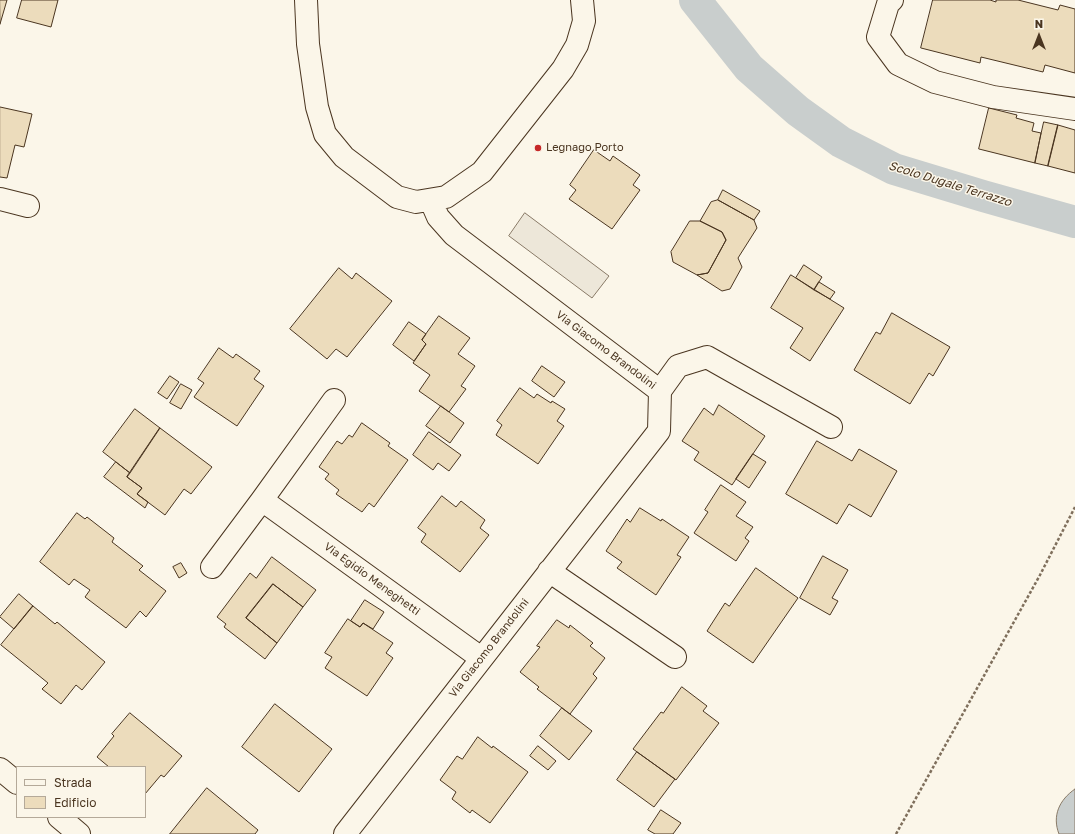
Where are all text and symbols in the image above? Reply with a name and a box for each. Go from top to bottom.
north arrow [1019,16,1059,56]
text: N [1035,17,1043,30]
place label: Legnago Porto [546,141,624,155]
marker: Legnago Porto [533,143,543,153]
water label: Scolo Dugale Terrazzo [887,158,1013,210]
street label: Via Giacomo Brandolini [553,308,659,392]
street label: Via Egidio Meneghetti [322,540,422,618]
street label: Via Giacomo Brandolini [446,596,532,700]
legend [16,766,146,818]
text: Strada [54,775,92,790]
text: Edificio [54,795,96,810]

